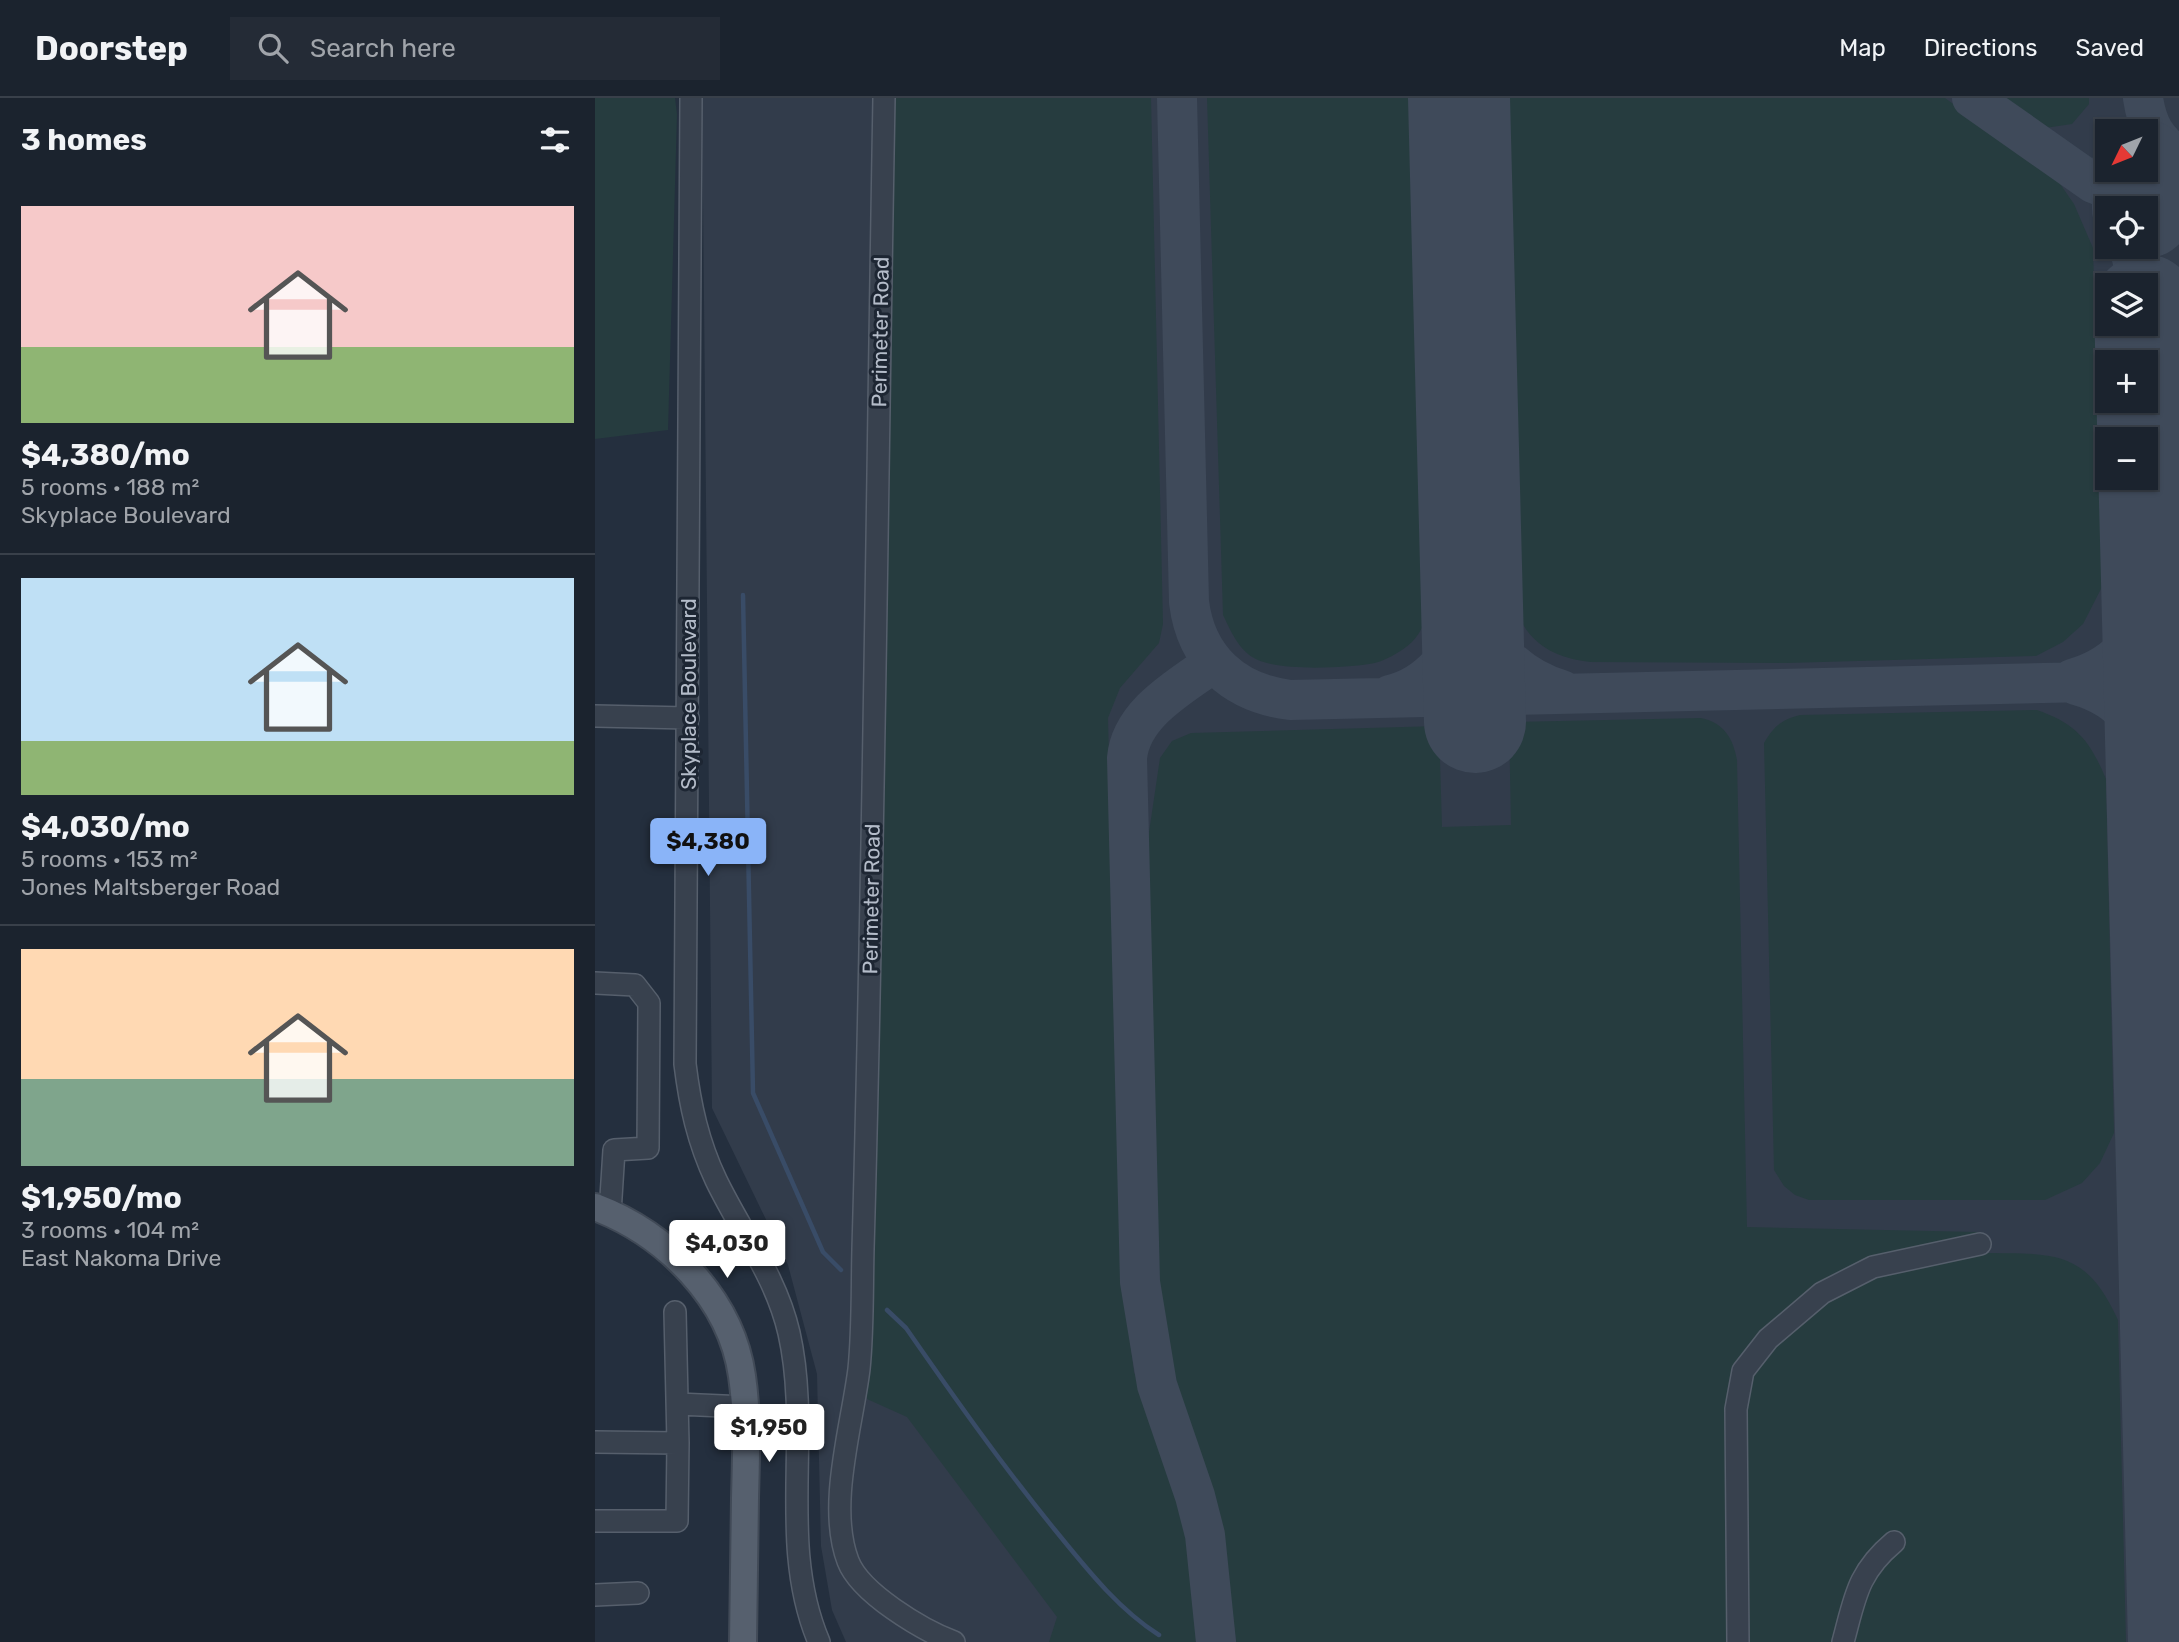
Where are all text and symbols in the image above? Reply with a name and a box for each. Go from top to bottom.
search box [230,17,720,80]
text: Doorstep [35,29,188,68]
icon: search [254,29,292,67]
text: Search here [310,33,456,64]
text: Map [1839,34,1886,62]
text: Directions [1924,34,2037,62]
text: Saved [2075,34,2144,62]
north arrow [2095,119,2158,182]
map controls [2095,119,2158,490]
icon: filters [536,121,574,159]
text: 3 homes [21,122,147,158]
button: locate [2095,196,2158,259]
icon: home [235,252,361,378]
street label: Perimeter Road [866,256,894,408]
button: layers [2095,273,2158,336]
button: + [2095,350,2158,413]
button: − [2095,427,2158,490]
text: $4,380/mo [21,437,190,473]
text: 5 rooms · 188 m² [21,473,199,501]
text: Skyplace Boulevard [21,501,231,529]
street label: Skyplace Boulevard [676,598,701,790]
icon: home [235,624,361,750]
text: $4,030/mo [21,809,190,845]
pin: $4,380 [651,818,765,878]
street label: Perimeter Road [857,823,885,975]
text: $4,380 [666,827,750,855]
text: 5 rooms · 153 m² [21,845,198,873]
text: Jones Maltsberger Road [21,873,280,901]
icon: home [235,995,361,1121]
text: $1,950/mo [21,1180,182,1216]
text: 3 rooms · 104 m² [21,1216,199,1244]
pin: $4,030 [670,1220,784,1280]
text: $4,030 [685,1229,769,1257]
text: East Nakoma Drive [21,1244,221,1272]
pin: $1,950 [712,1404,826,1464]
text: $1,950 [730,1413,808,1441]

